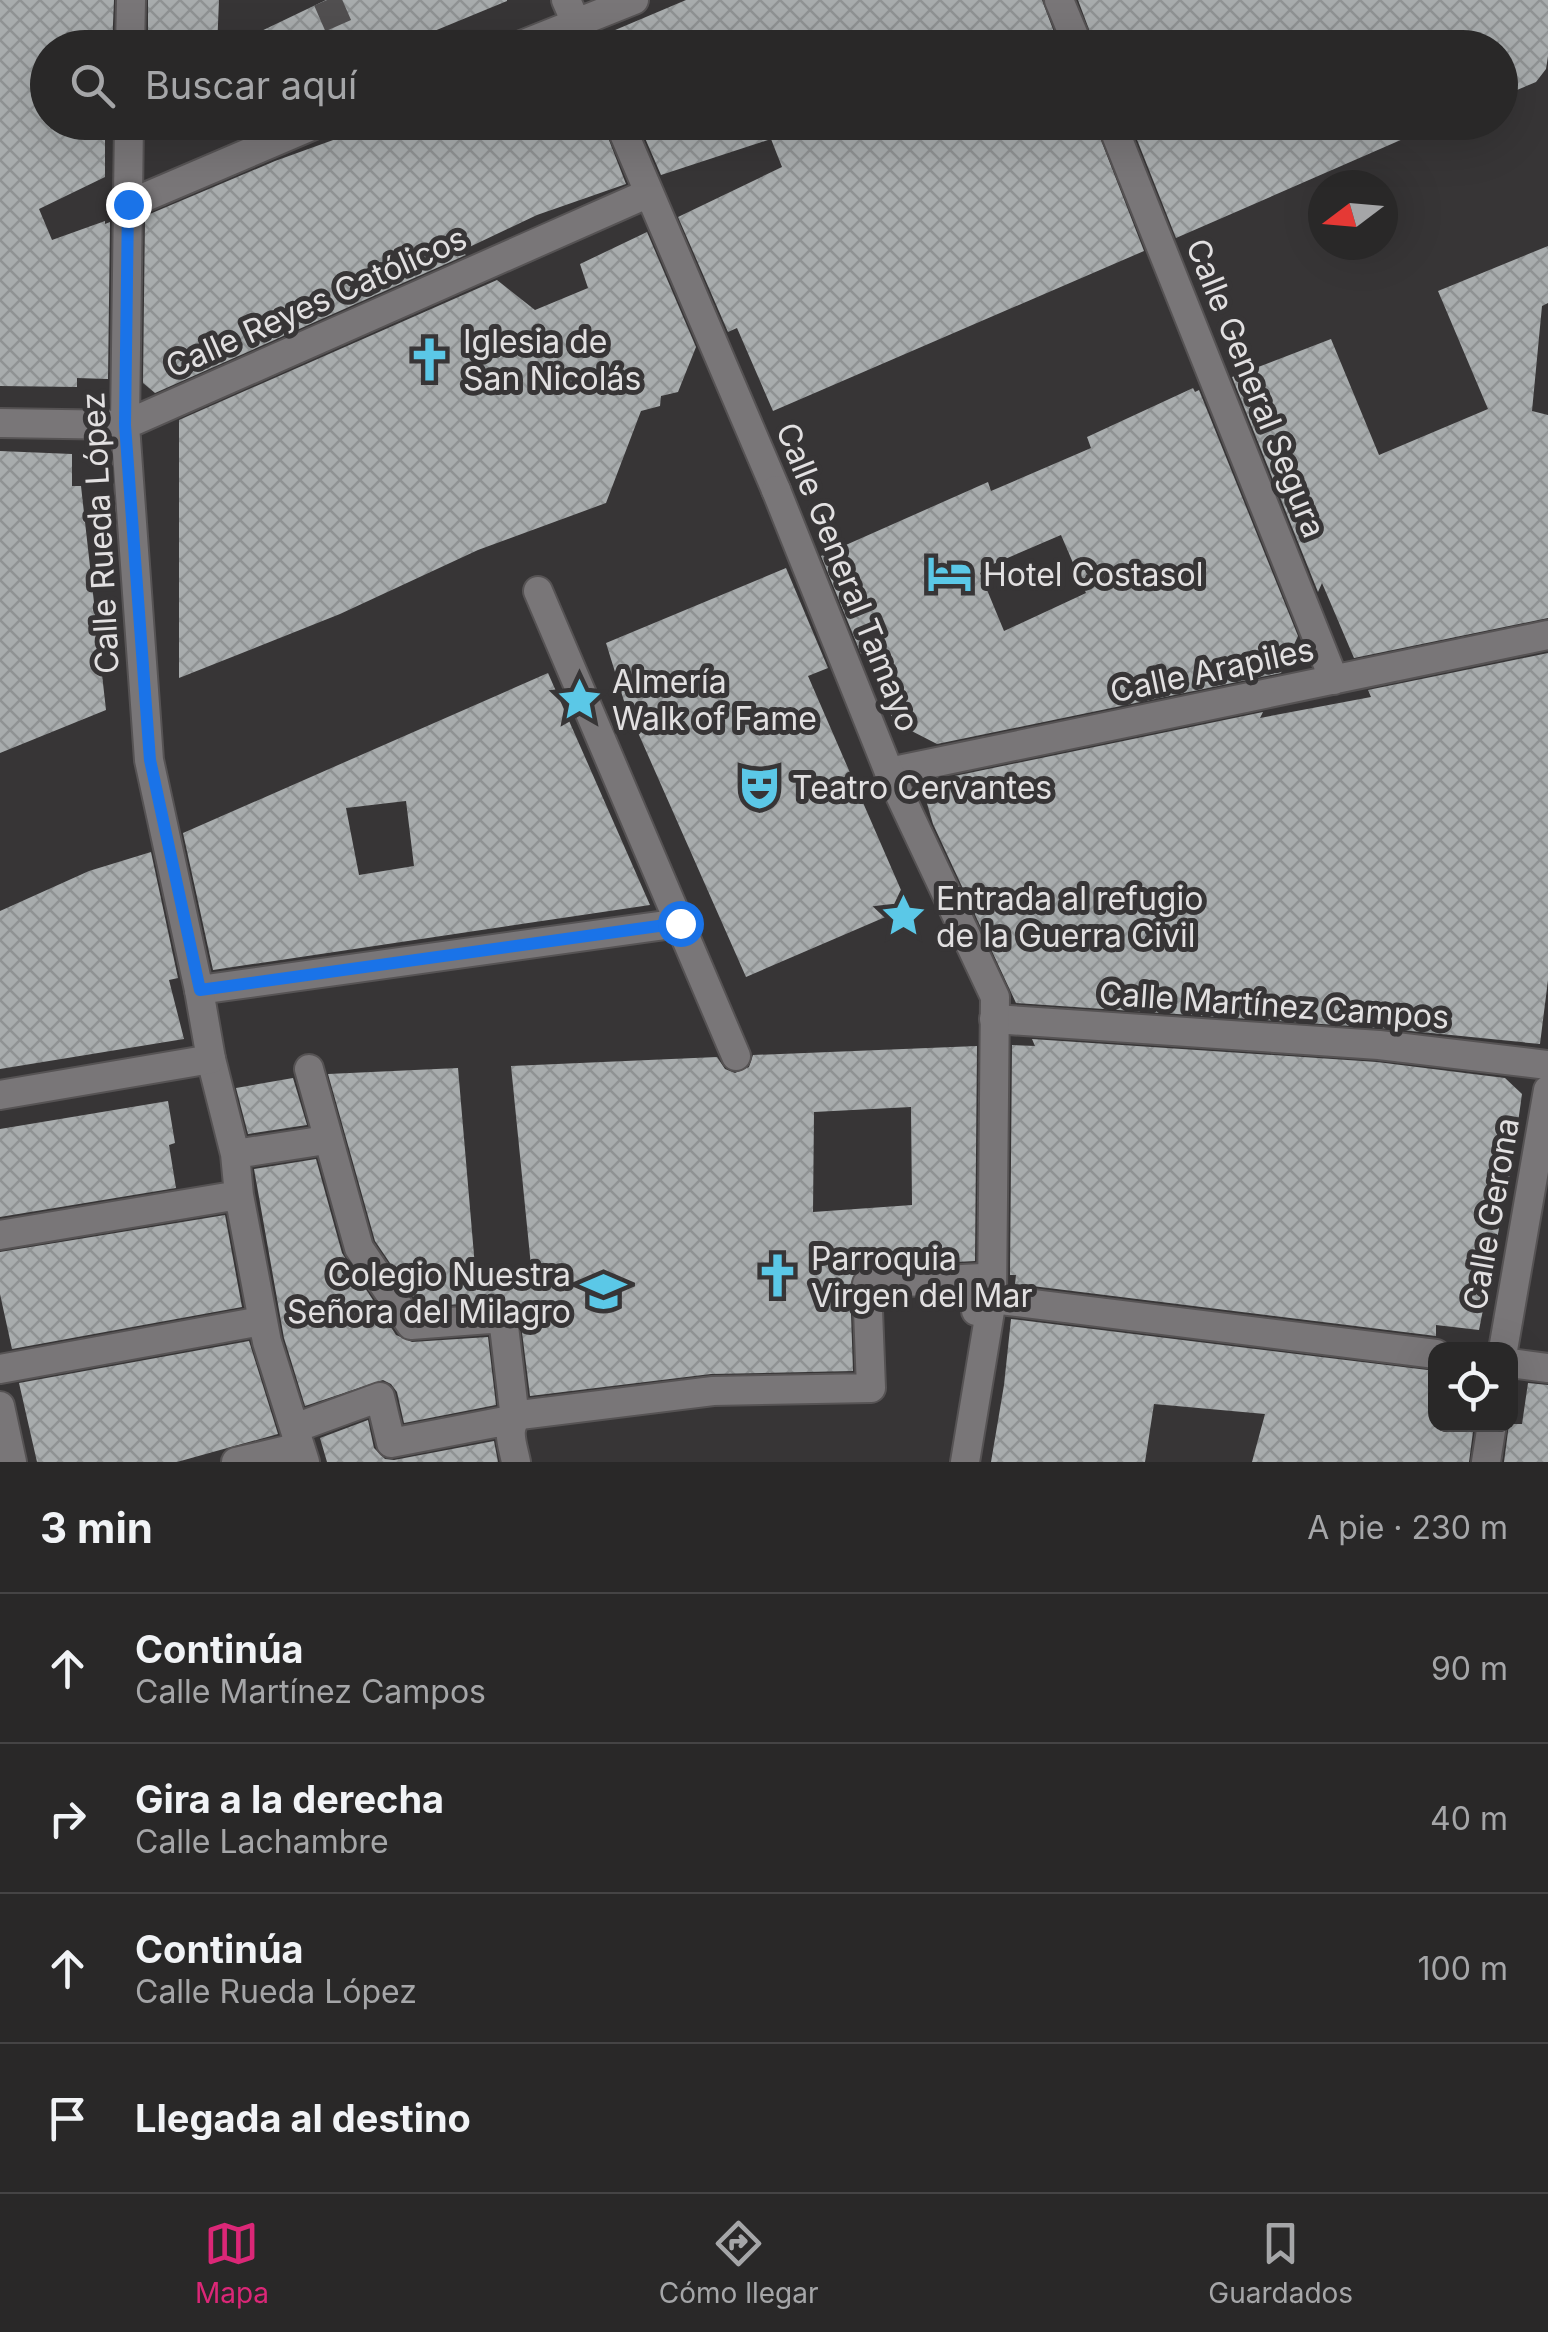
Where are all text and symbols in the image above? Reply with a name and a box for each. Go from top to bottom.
search box [30,30,1518,140]
icon: search [65,58,120,113]
text: Buscar aquí [145,62,357,108]
north arrow [1308,170,1398,260]
route end [106,182,152,228]
street label: Calle Reyes Católicos [160,218,472,386]
street label: Calle General Segura [1178,233,1334,543]
place label: Iglesia de San Nicolás [463,322,641,398]
church icon: Iglesia de San Nicolás [406,335,454,383]
street label: Calle Rueda López [73,391,127,675]
street label: Calle General Tamayo [768,417,928,737]
hotel icon: Hotel Costasol [926,550,974,598]
place label: Hotel Costasol [983,555,1203,594]
street label: Calle Arapiles [1107,629,1317,711]
place label: Almería Walk of Fame [612,662,817,738]
place icon: Almería Walk of Fame [555,675,603,723]
theatre icon: Teatro Cervantes [735,763,783,811]
place label: Teatro Cervantes [792,768,1052,807]
place label: Entrada al refugio de la Guerra Civil [936,879,1203,955]
place icon: Entrada al refugio de la Guerra Civil [879,892,927,940]
route start [658,901,704,947]
street label: Calle Martínez Campos [1098,973,1450,1037]
street label: Calle Gerona [1455,1115,1527,1313]
place label: Parroquia Virgen del Mar [811,1239,1032,1315]
church icon: Parroquia Virgen del Mar [754,1252,802,1300]
place label: Colegio Nuestra Señora del Milagro [287,1255,571,1331]
school or university icon: Colegio Nuestra Señora del Milagro [580,1268,628,1316]
map controls [1428,1342,1518,1432]
button: locate [1428,1342,1518,1432]
text: 3 min [40,1502,153,1553]
text: A pie · 230 m [1307,1508,1508,1547]
text: Continúa [135,1626,304,1672]
icon: ahead [40,1641,95,1696]
text: 90 m [1431,1649,1508,1688]
text: Calle Martínez Campos [135,1672,486,1711]
text: Gira a la derecha [135,1776,444,1822]
icon: right [40,1791,95,1846]
text: 40 m [1430,1799,1508,1838]
text: Calle Lachambre [135,1822,389,1861]
text: Continúa [135,1926,304,1972]
icon: ahead [40,1941,95,1996]
text: 100 m [1418,1949,1508,1988]
text: Calle Rueda López [135,1972,417,2011]
icon: arrive [40,2091,95,2146]
text: Llegada al destino [135,2095,471,2141]
tab: Mapa [195,2216,269,2310]
tab: Cómo llegar [659,2216,819,2310]
tab: Guardados [1208,2216,1353,2310]

